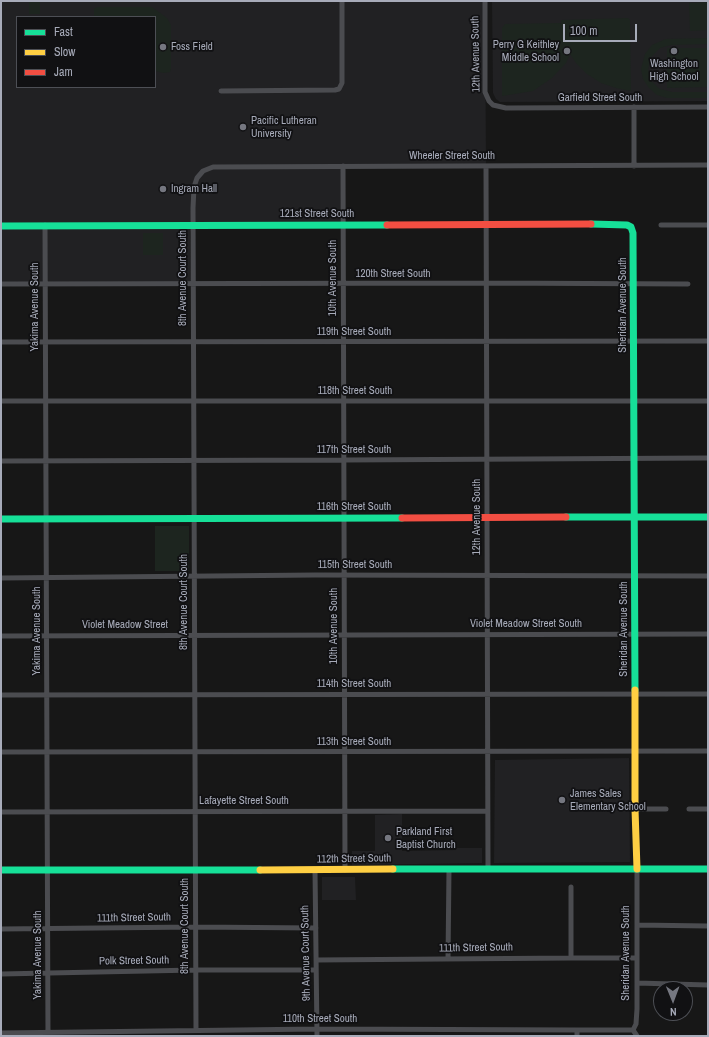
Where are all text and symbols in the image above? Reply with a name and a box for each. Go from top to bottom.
legend [16,16,156,88]
street label: 12th Avenue South [469,16,483,92]
scale bar [565,16,639,42]
text: 100 m [570,23,597,39]
text: Fast [54,24,73,40]
place label: Perry G Keithley Middle School [493,38,559,64]
place label: Foss Field [171,40,213,54]
marker: Foss Field [158,42,168,52]
text: Slow [54,44,75,60]
marker: Perry G Keithley Middle School [562,46,572,56]
marker: Washington High School [669,46,679,56]
place label: Washington High School [649,57,699,83]
text: Jam [54,64,73,80]
street label: Garfield Street South [558,91,642,105]
place label: Pacific Lutheran University [251,114,317,140]
marker: Pacific Lutheran University [238,122,248,132]
street label: Wheeler Street South [409,149,495,163]
place label: Ingram Hall [171,182,217,196]
marker: Ingram Hall [158,184,168,194]
street label: 121st Street South [280,207,354,221]
street label: 8th Avenue Court South [176,230,190,326]
street label: 10th Avenue South [326,240,340,316]
street label: Sheridan Avenue South [616,257,630,353]
street label: Yakima Avenue South [28,263,42,351]
street label: 120th Street South [355,267,431,281]
street label: 119th Street South [317,325,391,339]
street label: 118th Street South [318,384,392,398]
street label: 117th Street South [317,443,391,457]
street label: 12th Avenue South [470,479,484,555]
street label: 116th Street South [317,500,391,514]
street label: 8th Avenue Court South [177,554,191,650]
street label: 115th Street South [318,558,392,572]
street label: Sheridan Avenue South [617,581,631,677]
street label: Yakima Avenue South [30,587,44,675]
street label: 10th Avenue South [327,588,341,664]
street label: Violet Meadow Street South [470,617,582,631]
street label: Violet Meadow Street [82,618,168,632]
street label: 114th Street South [317,677,391,691]
street label: 113th Street South [317,735,391,749]
place label: James Sales Elementary School [570,787,646,813]
street label: Lafayette Street South [199,794,289,808]
marker: James Sales Elementary School [557,795,567,805]
place label: Parkland First Baptist Church [396,825,456,851]
marker: Parkland First Baptist Church [383,833,393,843]
street label: 112th Street South [317,852,391,866]
street label: 8th Avenue Court South [178,878,192,974]
street label: 9th Avenue Court South [299,905,313,1001]
street label: Sheridan Avenue South [619,905,633,1001]
street label: Yakima Avenue South [31,911,45,999]
street label: 111th Street South [97,911,171,925]
street label: 111th Street South [439,941,513,955]
street label: Polk Street South [99,954,169,968]
north arrow [653,981,693,1021]
text: N [670,1005,677,1019]
street label: 110th Street South [283,1012,357,1026]

